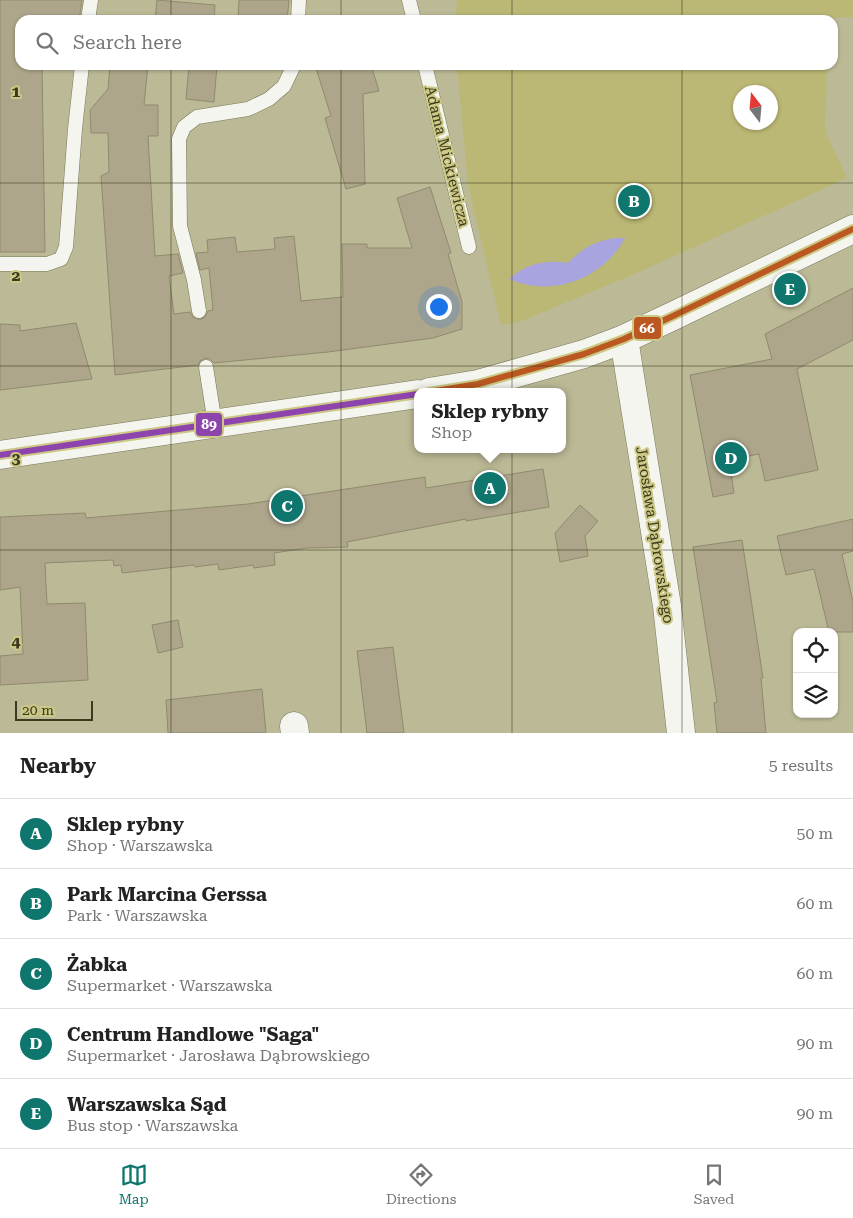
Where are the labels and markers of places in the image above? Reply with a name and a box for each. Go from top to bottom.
pin: B [618,182,650,220]
pin: E [774,270,806,308]
pin: D [715,439,747,477]
pin: A [474,469,506,507]
pin: C [271,487,303,525]

